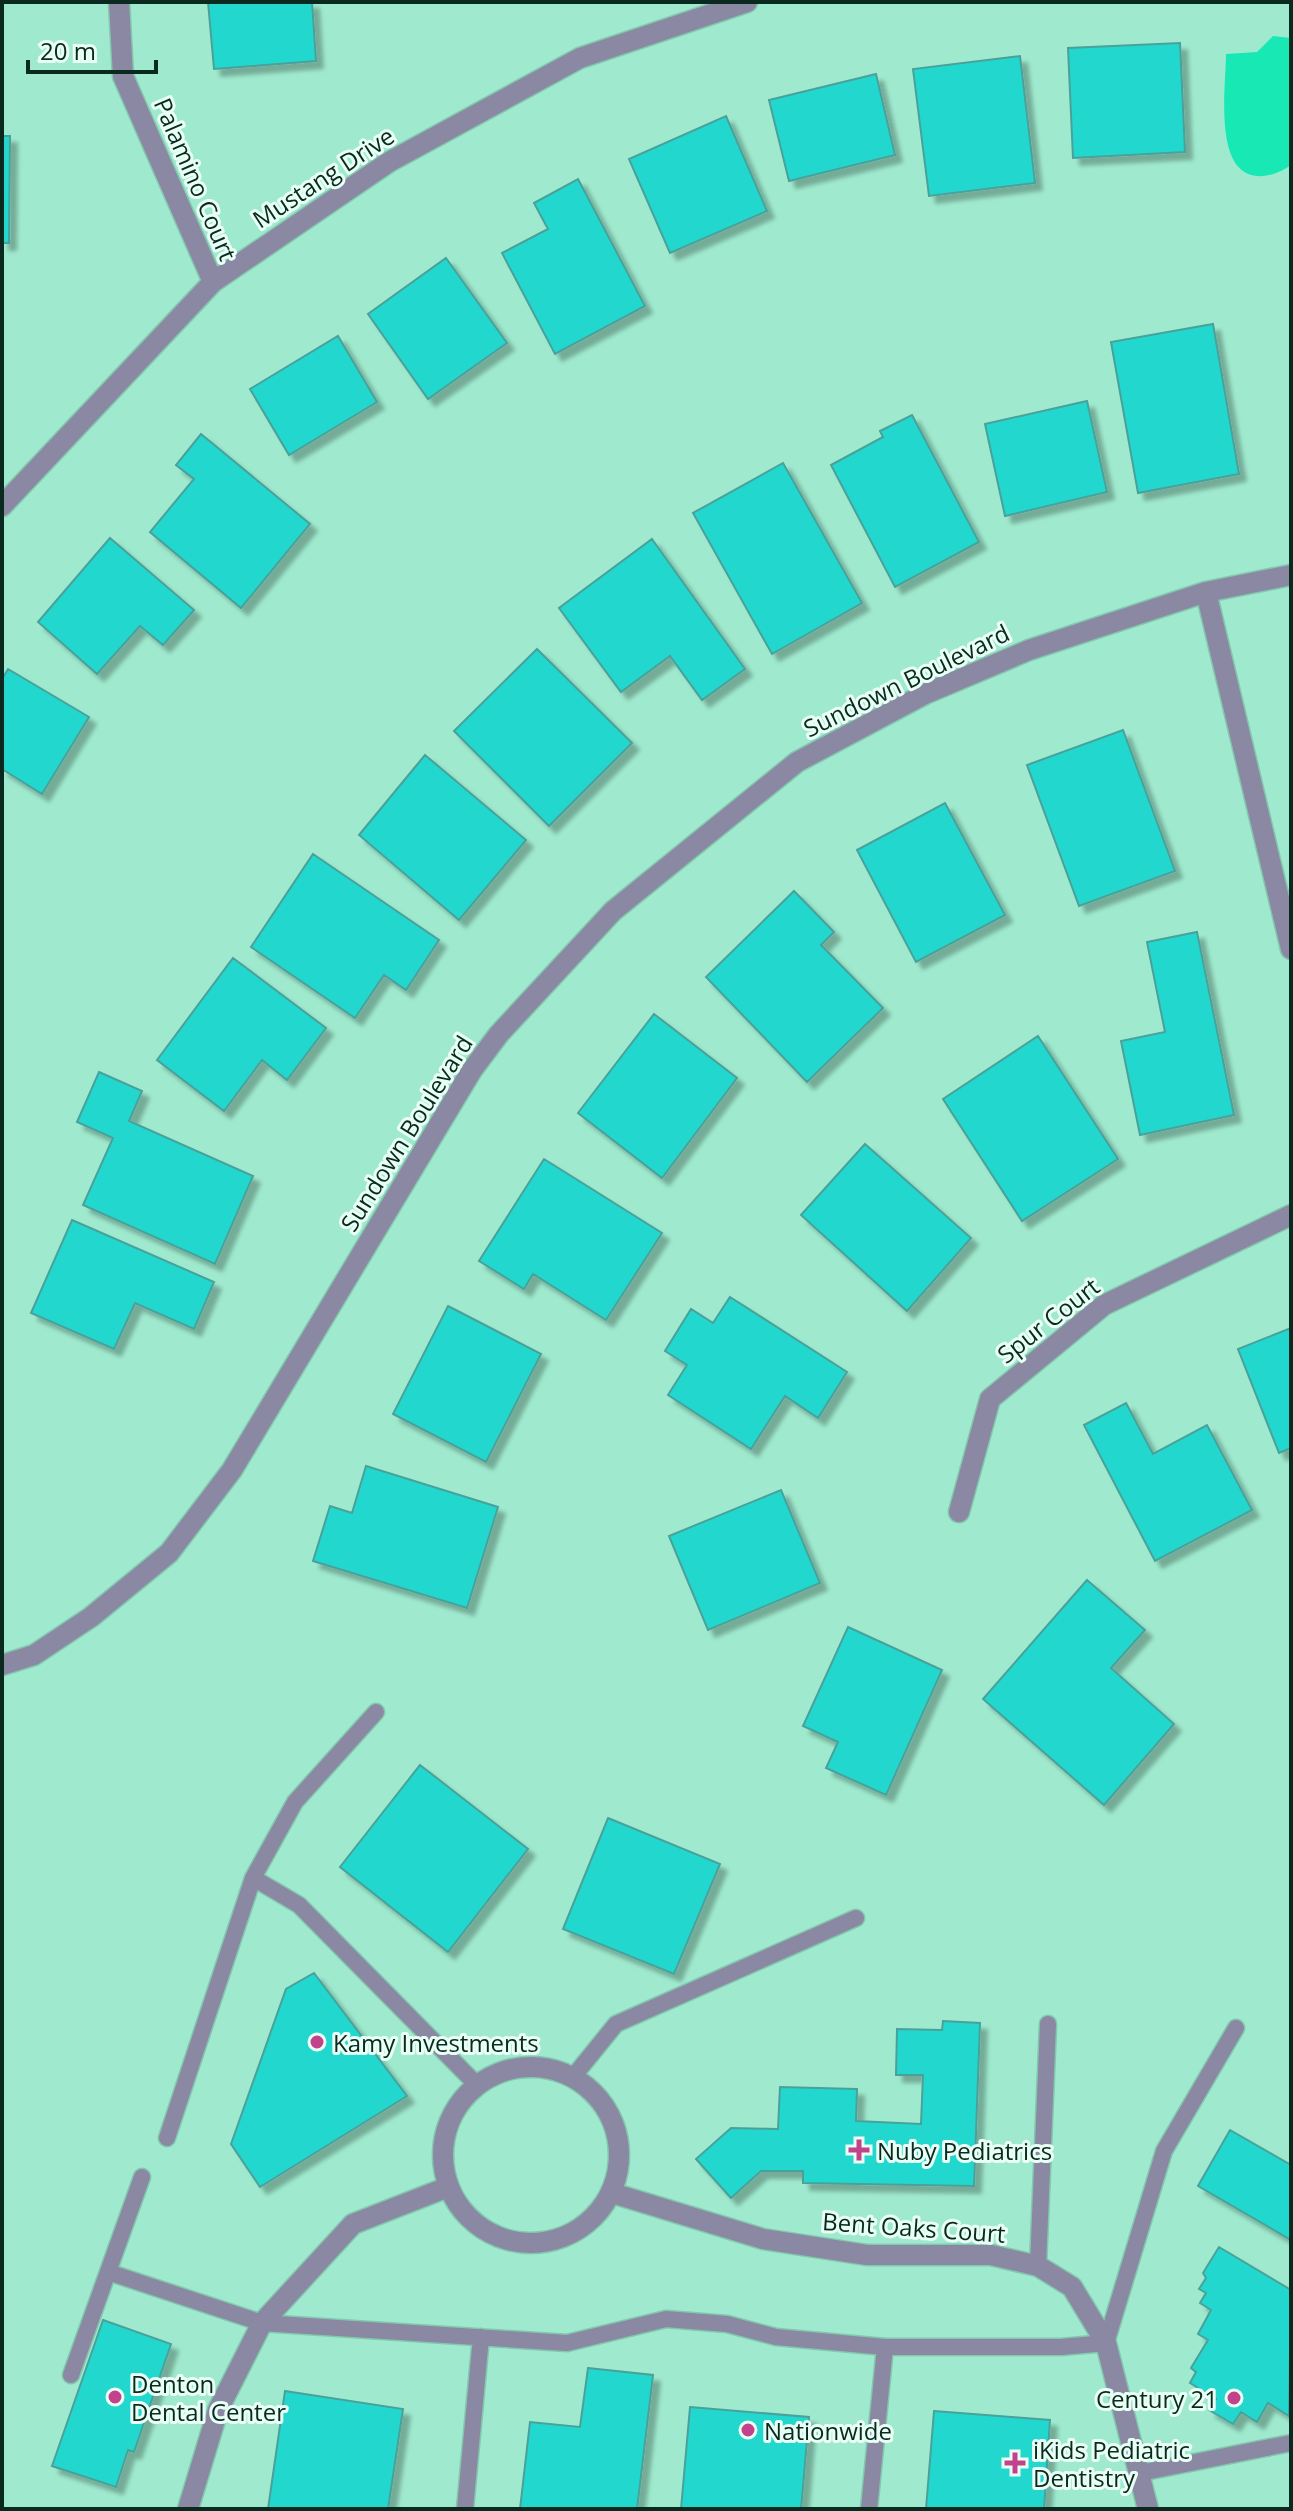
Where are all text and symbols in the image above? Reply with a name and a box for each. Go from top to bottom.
scale bar [28,24,156,74]
text: 20 m [40,34,96,67]
street label: Palamino Court [147,93,245,265]
street label: Mustang Drive [246,119,400,235]
street label: Sundown Boulevard [798,616,1014,744]
street label: Sundown Boulevard [332,1029,480,1237]
street label: Spur Court [990,1270,1106,1370]
place label: Kamy Investments [333,2026,539,2059]
marker: Kamy Investments [308,2033,326,2051]
place label: Nuby Pediatrics [877,2134,1052,2167]
marker: Nuby Pediatrics [848,2139,870,2161]
street label: Bent Oaks Court [821,2204,1007,2250]
place label: Denton Dental Center [131,2367,286,2428]
place label: Century 21 [1096,2382,1218,2415]
marker: Denton Dental Center [106,2388,124,2406]
marker: Century 21 [1225,2389,1243,2407]
place label: Nationwide [764,2414,892,2447]
marker: Nationwide [739,2421,757,2439]
place label: iKids Pediatric Dentistry [1033,2433,1190,2494]
marker: iKids Pediatric Dentistry [1004,2452,1026,2474]

